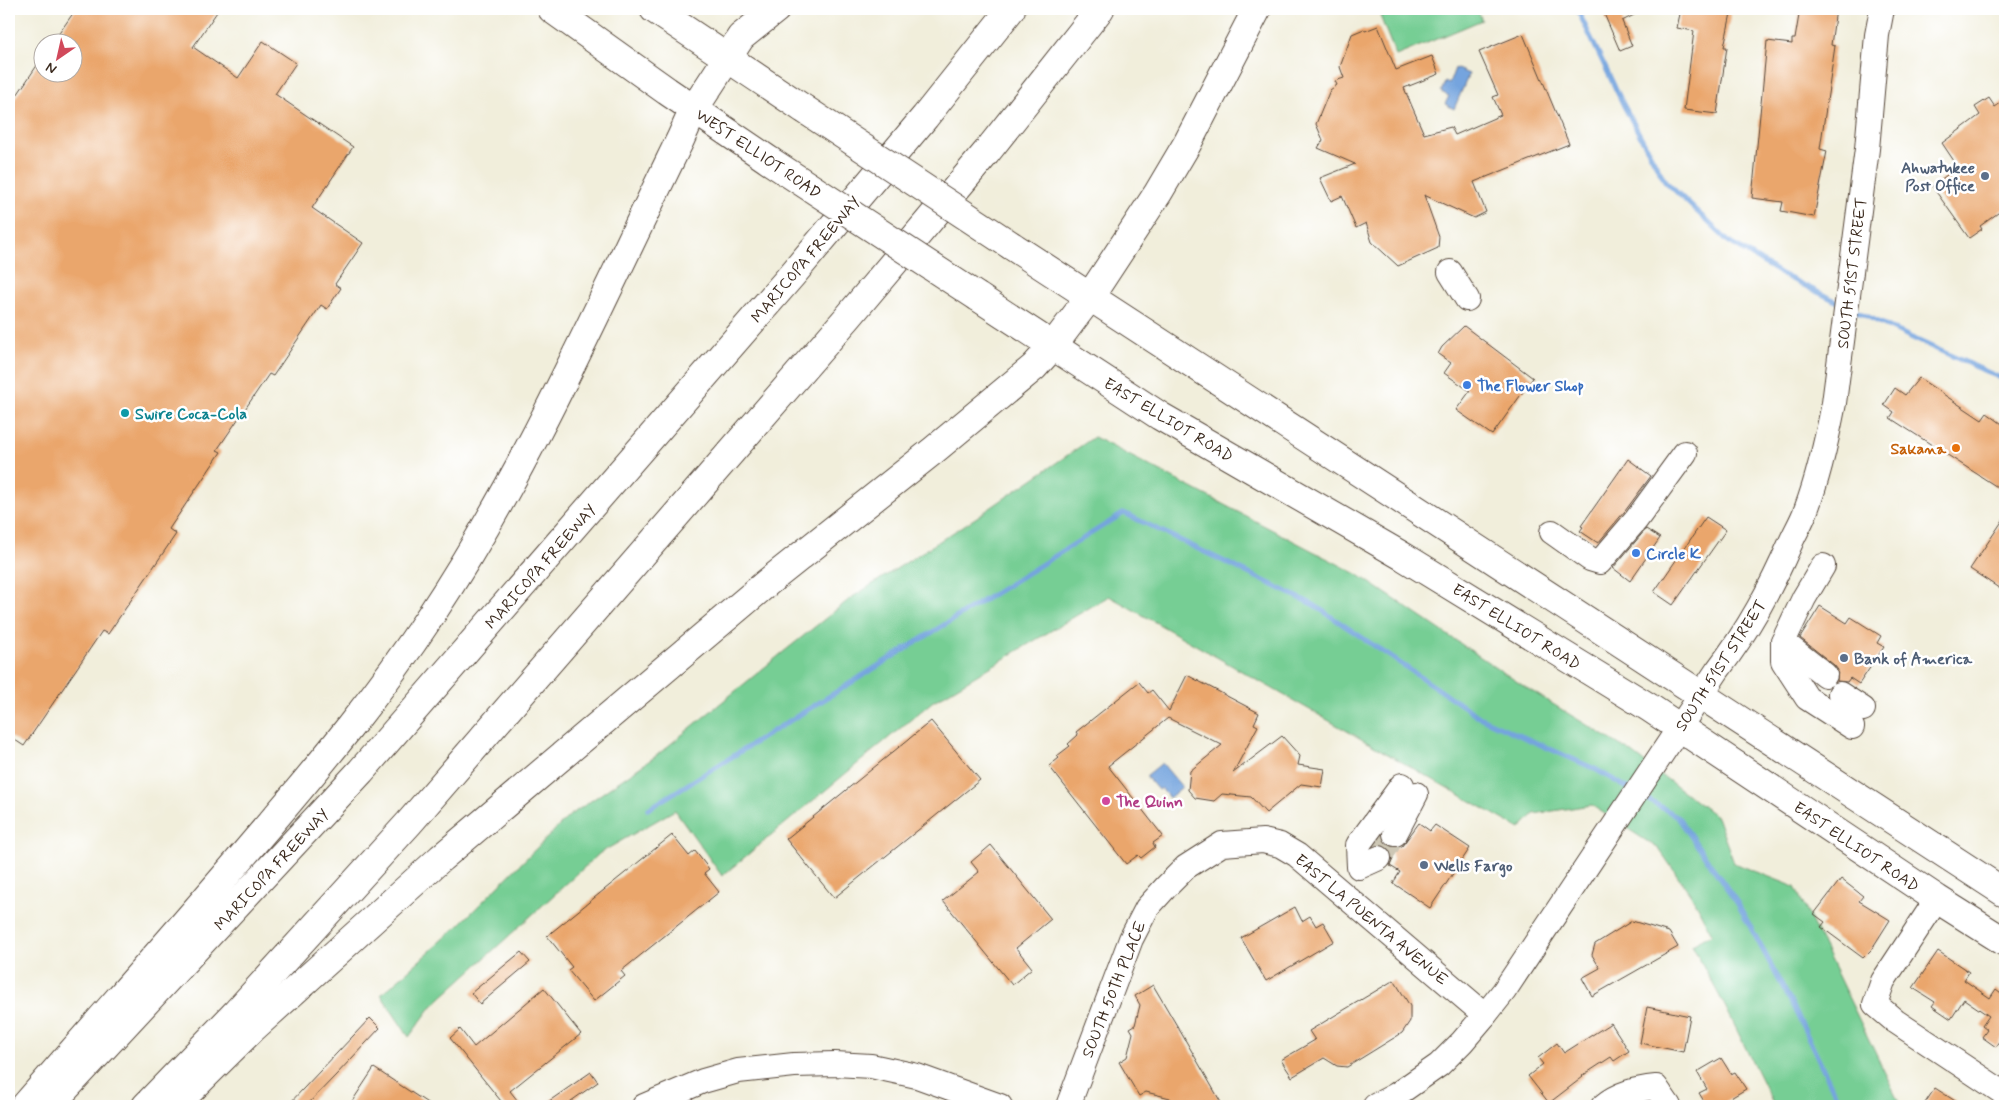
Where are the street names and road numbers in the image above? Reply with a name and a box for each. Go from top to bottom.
street label: WEST ELLIOT ROAD [691,104,825,204]
street label: MARICOPA FREEWAY [747,192,866,328]
street label: SOUTH 51ST STREET [1833,196,1872,350]
street label: EAST ELLIOT ROAD [1100,373,1237,467]
street label: MARICOPA FREEWAY [481,500,601,634]
street label: EAST ELLIOT ROAD [1448,579,1584,675]
street label: SOUTH 51ST STREET [1671,596,1772,735]
street label: EAST ELLIOT ROAD [1789,797,1923,897]
street label: MARICOPA FREEWAY [210,804,334,936]
street label: EAST LA PUENTA AVENUE [1290,850,1452,990]
street label: SOUTH 50TH PLACE [1077,918,1151,1061]

